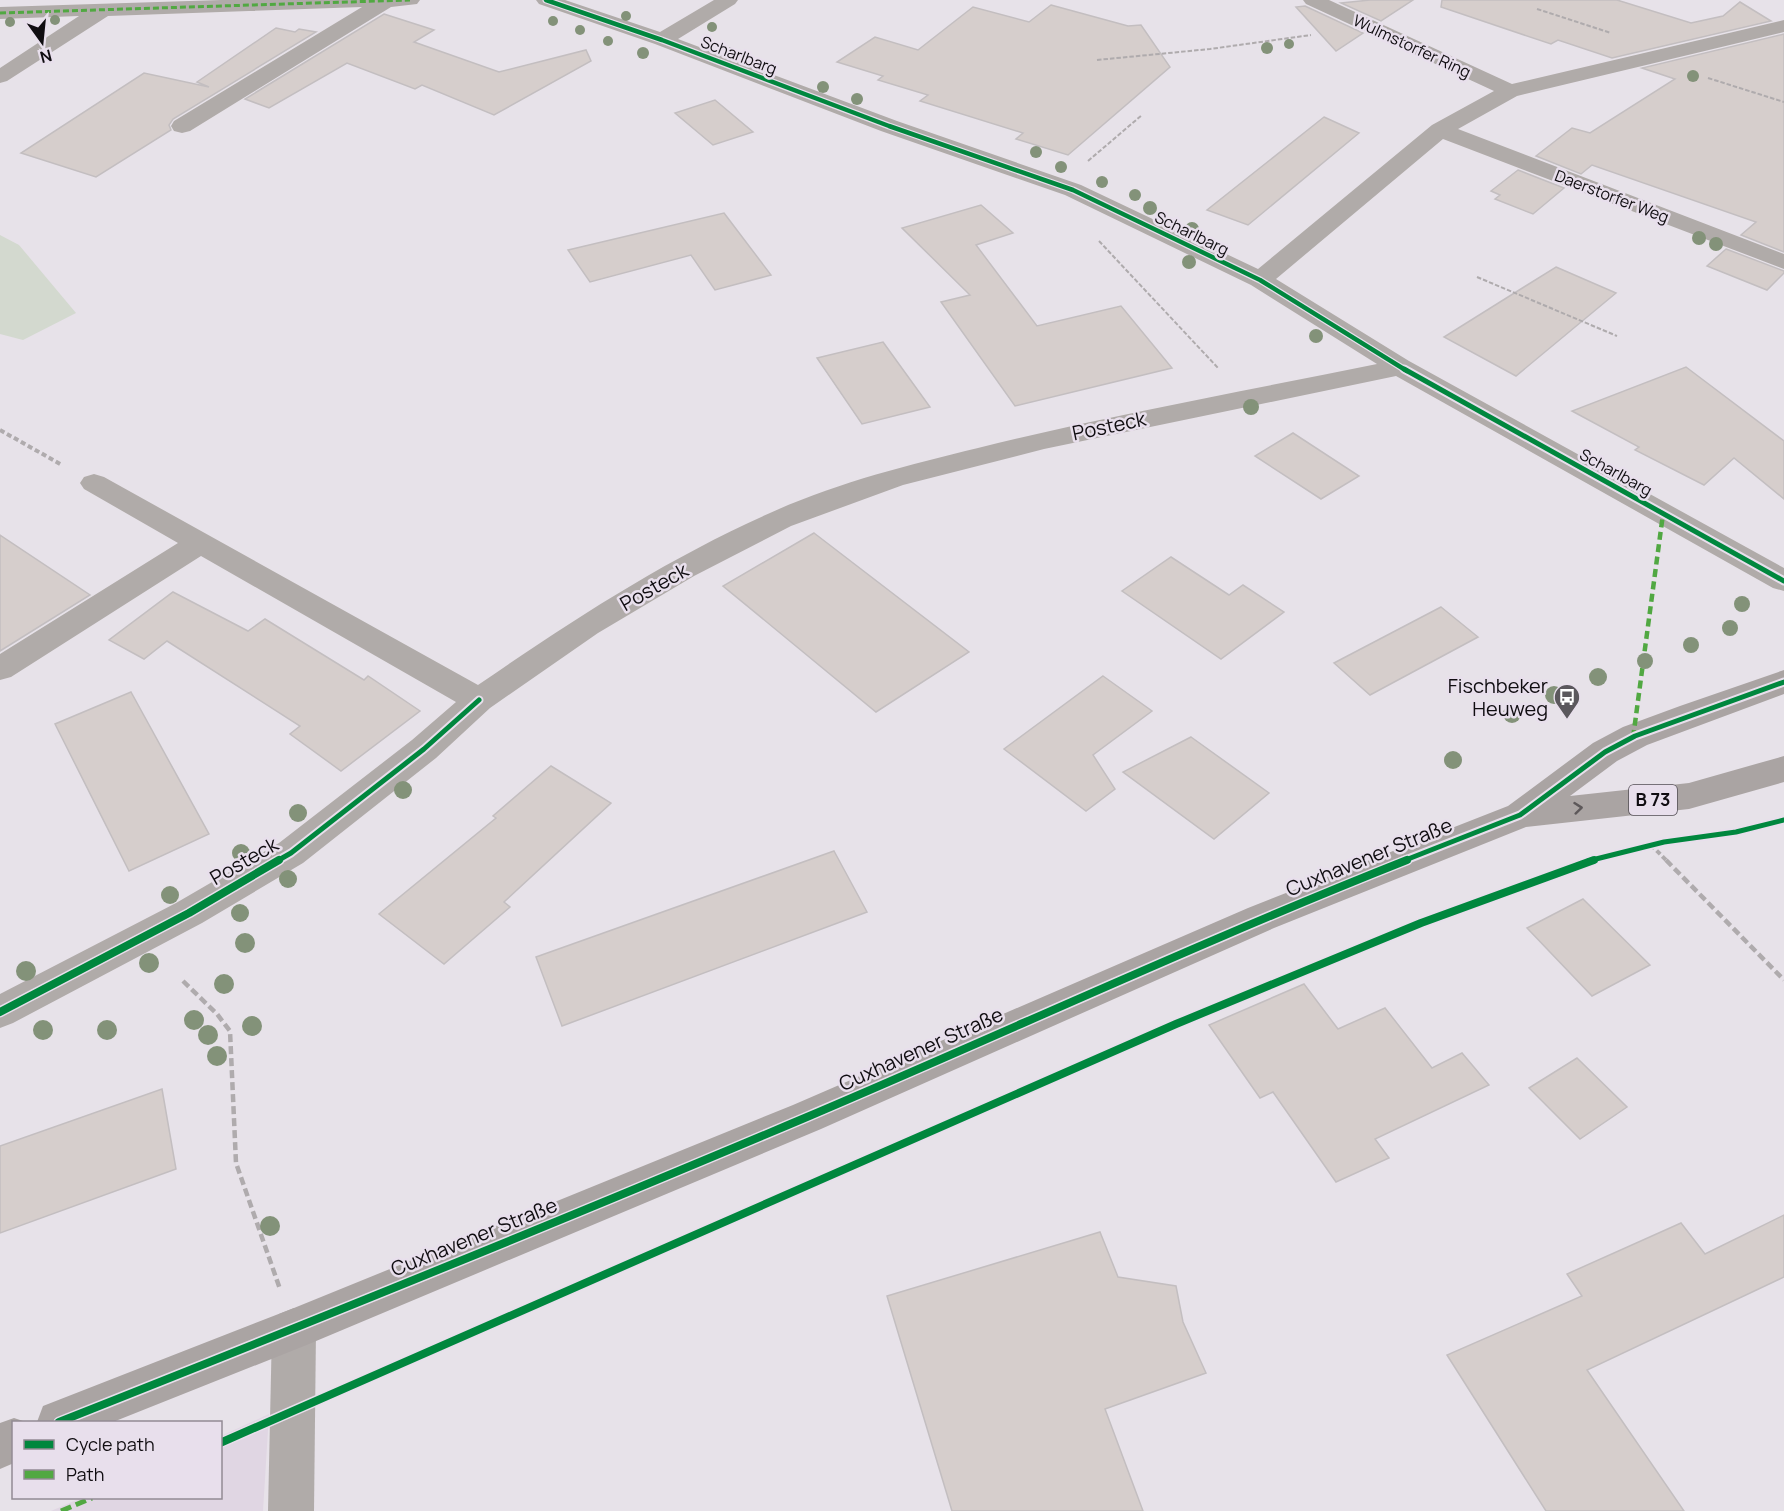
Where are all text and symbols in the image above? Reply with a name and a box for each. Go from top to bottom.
street label: Wulmstorfer Ring [1350,9,1474,83]
north arrow [12,12,72,72]
street label: Scharlbarg [698,30,780,80]
text: N [37,44,54,69]
street label: Daerstorfer Weg [1552,164,1672,228]
street label: Scharlbarg [1151,206,1233,260]
street label: Posteck [1070,404,1149,446]
street label: Scharlbarg [1576,443,1656,501]
street label: Posteck [615,556,694,617]
place label: Fischbeker Heuweg [1448,672,1548,722]
bus stop icon: Fischbeker Heuweg [1552,682,1582,720]
road number: B 73 [1629,785,1677,815]
one-way arrow [1573,802,1582,815]
street label: Cuxhavener Straße [1282,811,1456,902]
street label: Posteck [205,830,284,891]
street label: Cuxhavener Straße [834,1000,1007,1097]
street label: Cuxhavener Straße [387,1191,561,1282]
legend [12,1421,222,1499]
text: Cycle path [66,1432,155,1456]
text: Path [66,1462,104,1486]

